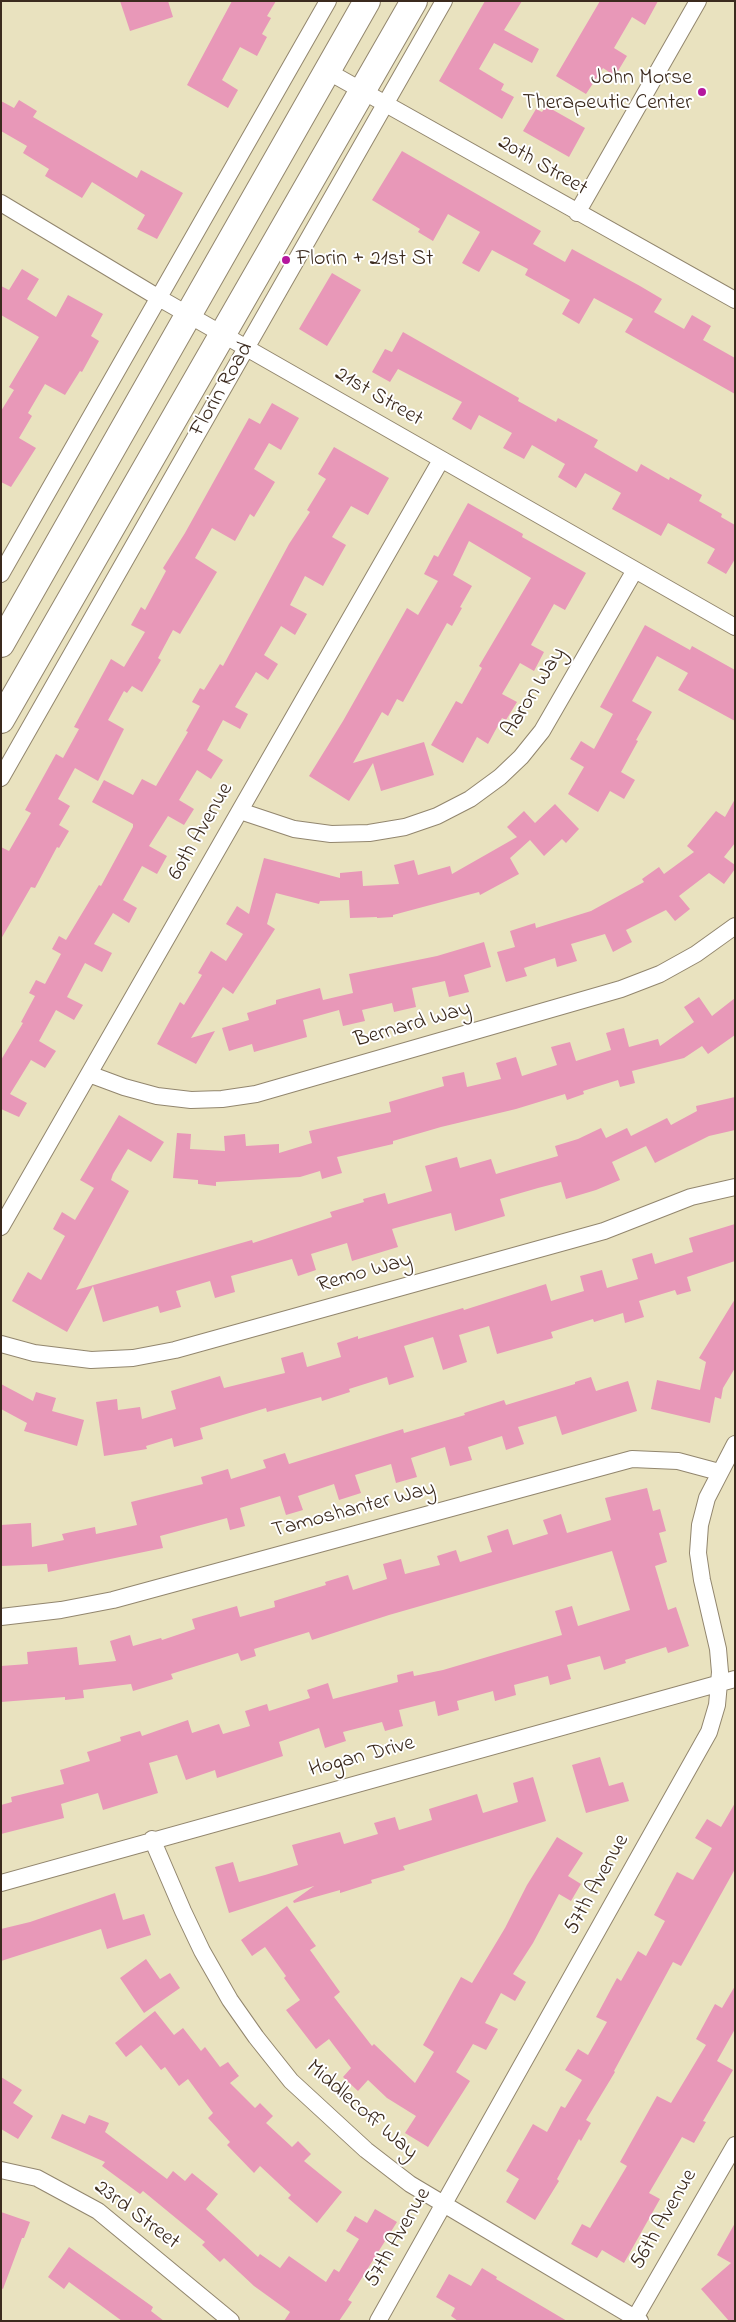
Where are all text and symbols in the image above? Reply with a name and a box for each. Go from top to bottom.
place label: John Morse Therapeutic Center [523,66,692,118]
marker: John Morse Therapeutic Center [696,86,708,98]
street label: 20th Street [492,131,592,203]
place label: Florin + 21st St [296,247,433,273]
marker: Florin + 21st St [280,254,292,266]
street label: Florin Road [185,338,261,442]
street label: 21st Street [329,362,427,434]
street label: Aaron Way [497,643,573,743]
street label: 60th Avenue [163,779,241,885]
street label: Bernard Way [352,997,474,1055]
street label: Remo Way [315,1248,415,1300]
street label: Tamoshanter Way [269,1476,439,1546]
street label: Hogan Drive [306,1731,418,1785]
street label: 57th Avenue [560,1830,636,1940]
street label: Middlecoff Way [300,2055,422,2167]
street label: 56th Avenue [626,2165,704,2275]
street label: 23rd Street [88,2175,184,2257]
street label: 57th Avenue [360,2183,438,2293]

